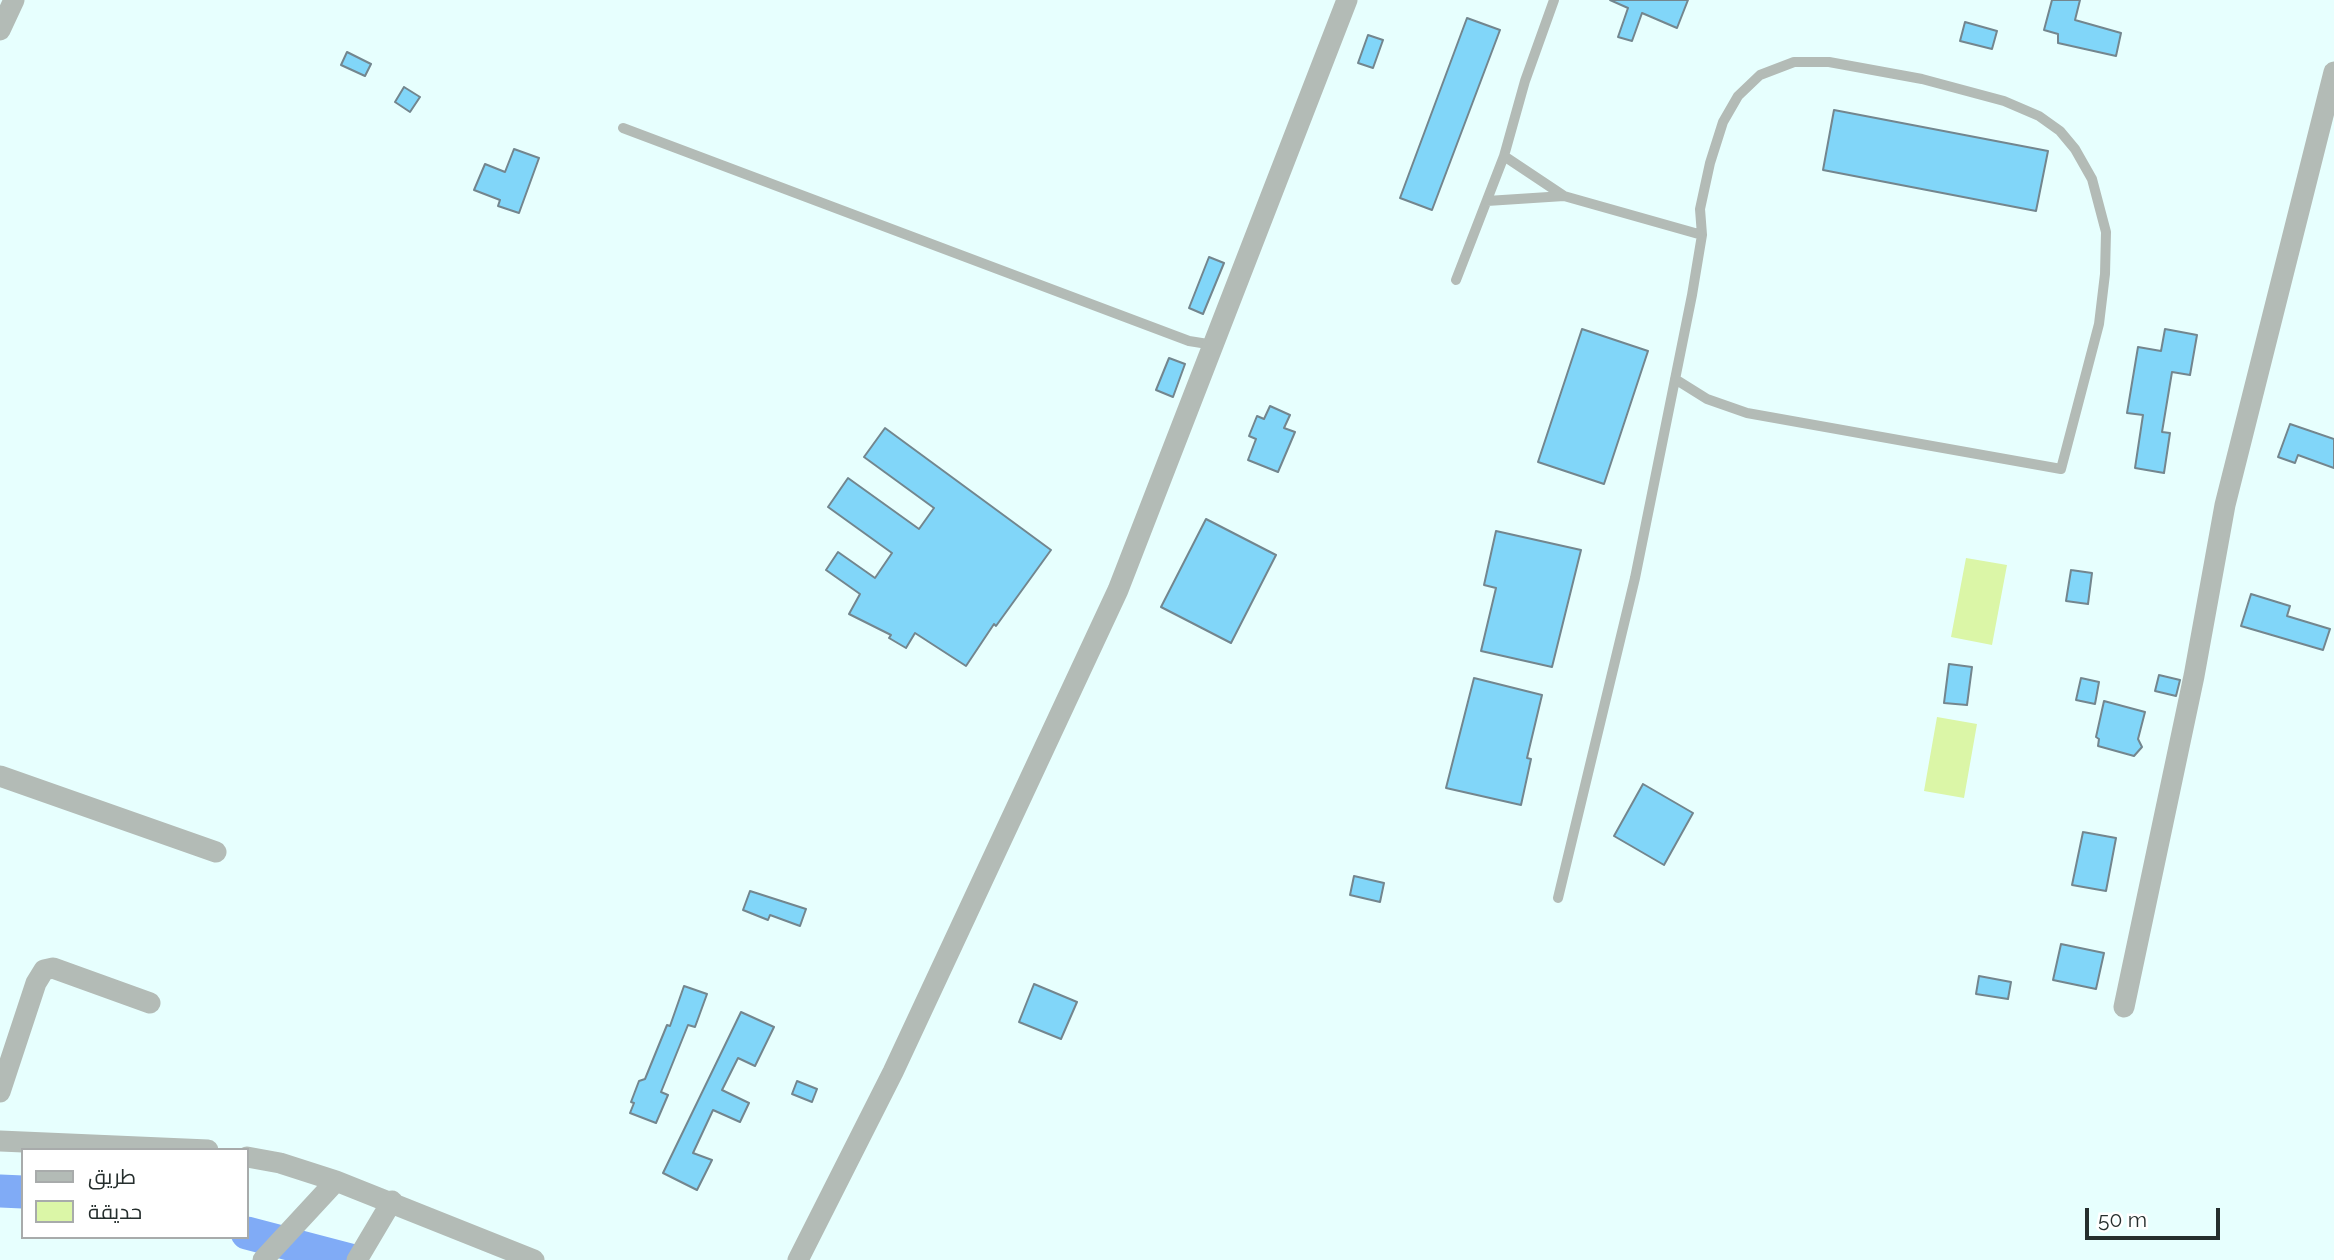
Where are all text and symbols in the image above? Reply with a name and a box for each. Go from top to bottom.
legend [21,1148,248,1239]
text: طريق [88,1164,136,1189]
scale bar [2089,1194,2224,1238]
text: حديقة [88,1199,142,1224]
text: 50 m [2098,1207,2147,1232]

